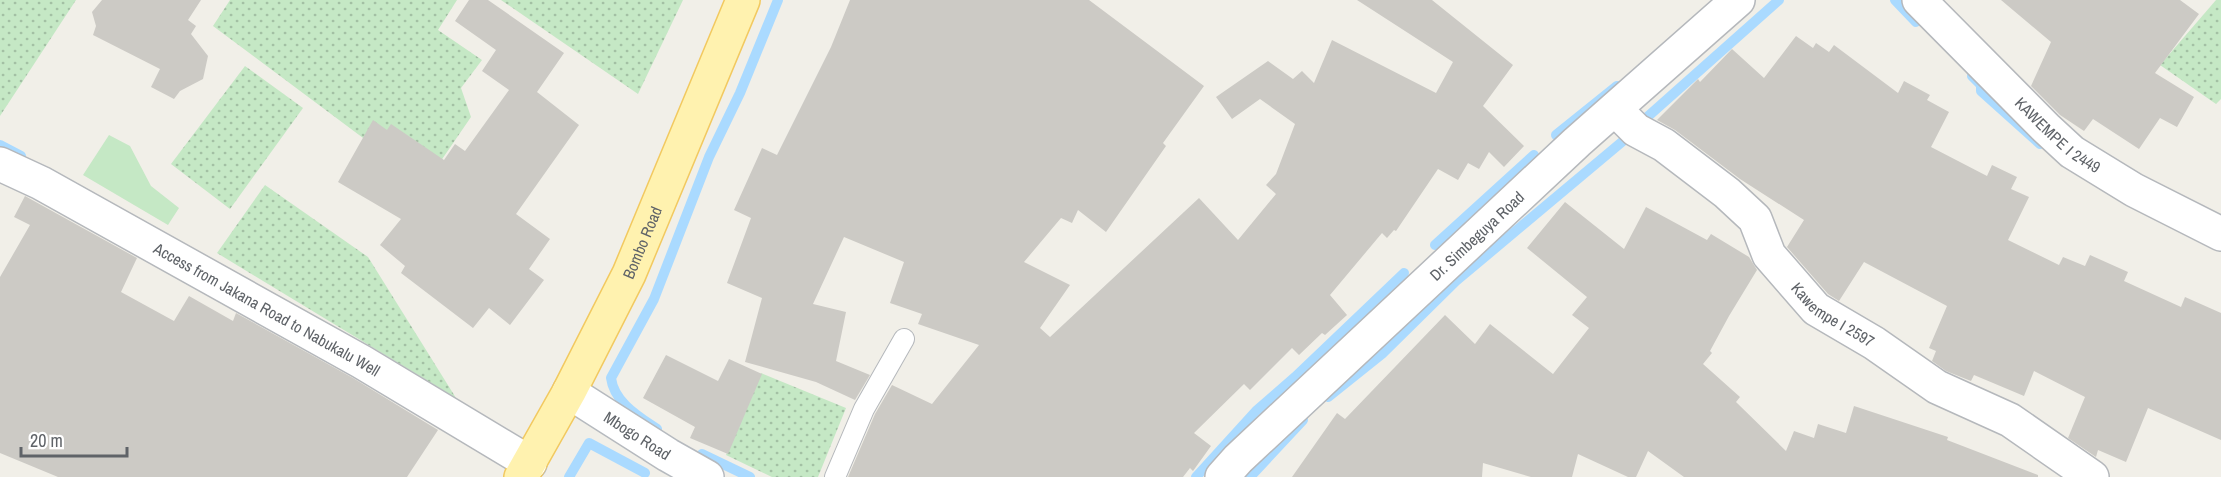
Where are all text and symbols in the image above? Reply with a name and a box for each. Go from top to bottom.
street label: KAWEMPE I 2449 [2010,92,2105,178]
street label: Dr. Simbeguya Road [1425,186,1529,285]
street label: Bombo Road [617,203,667,282]
street label: Access from Jakana Road to Nabukalu Well [149,237,384,381]
street label: Kawempe I 2597 [1786,277,1879,352]
street label: Mbogo Road [600,406,675,465]
scale bar [21,420,128,458]
text: 20 m [30,428,63,453]

